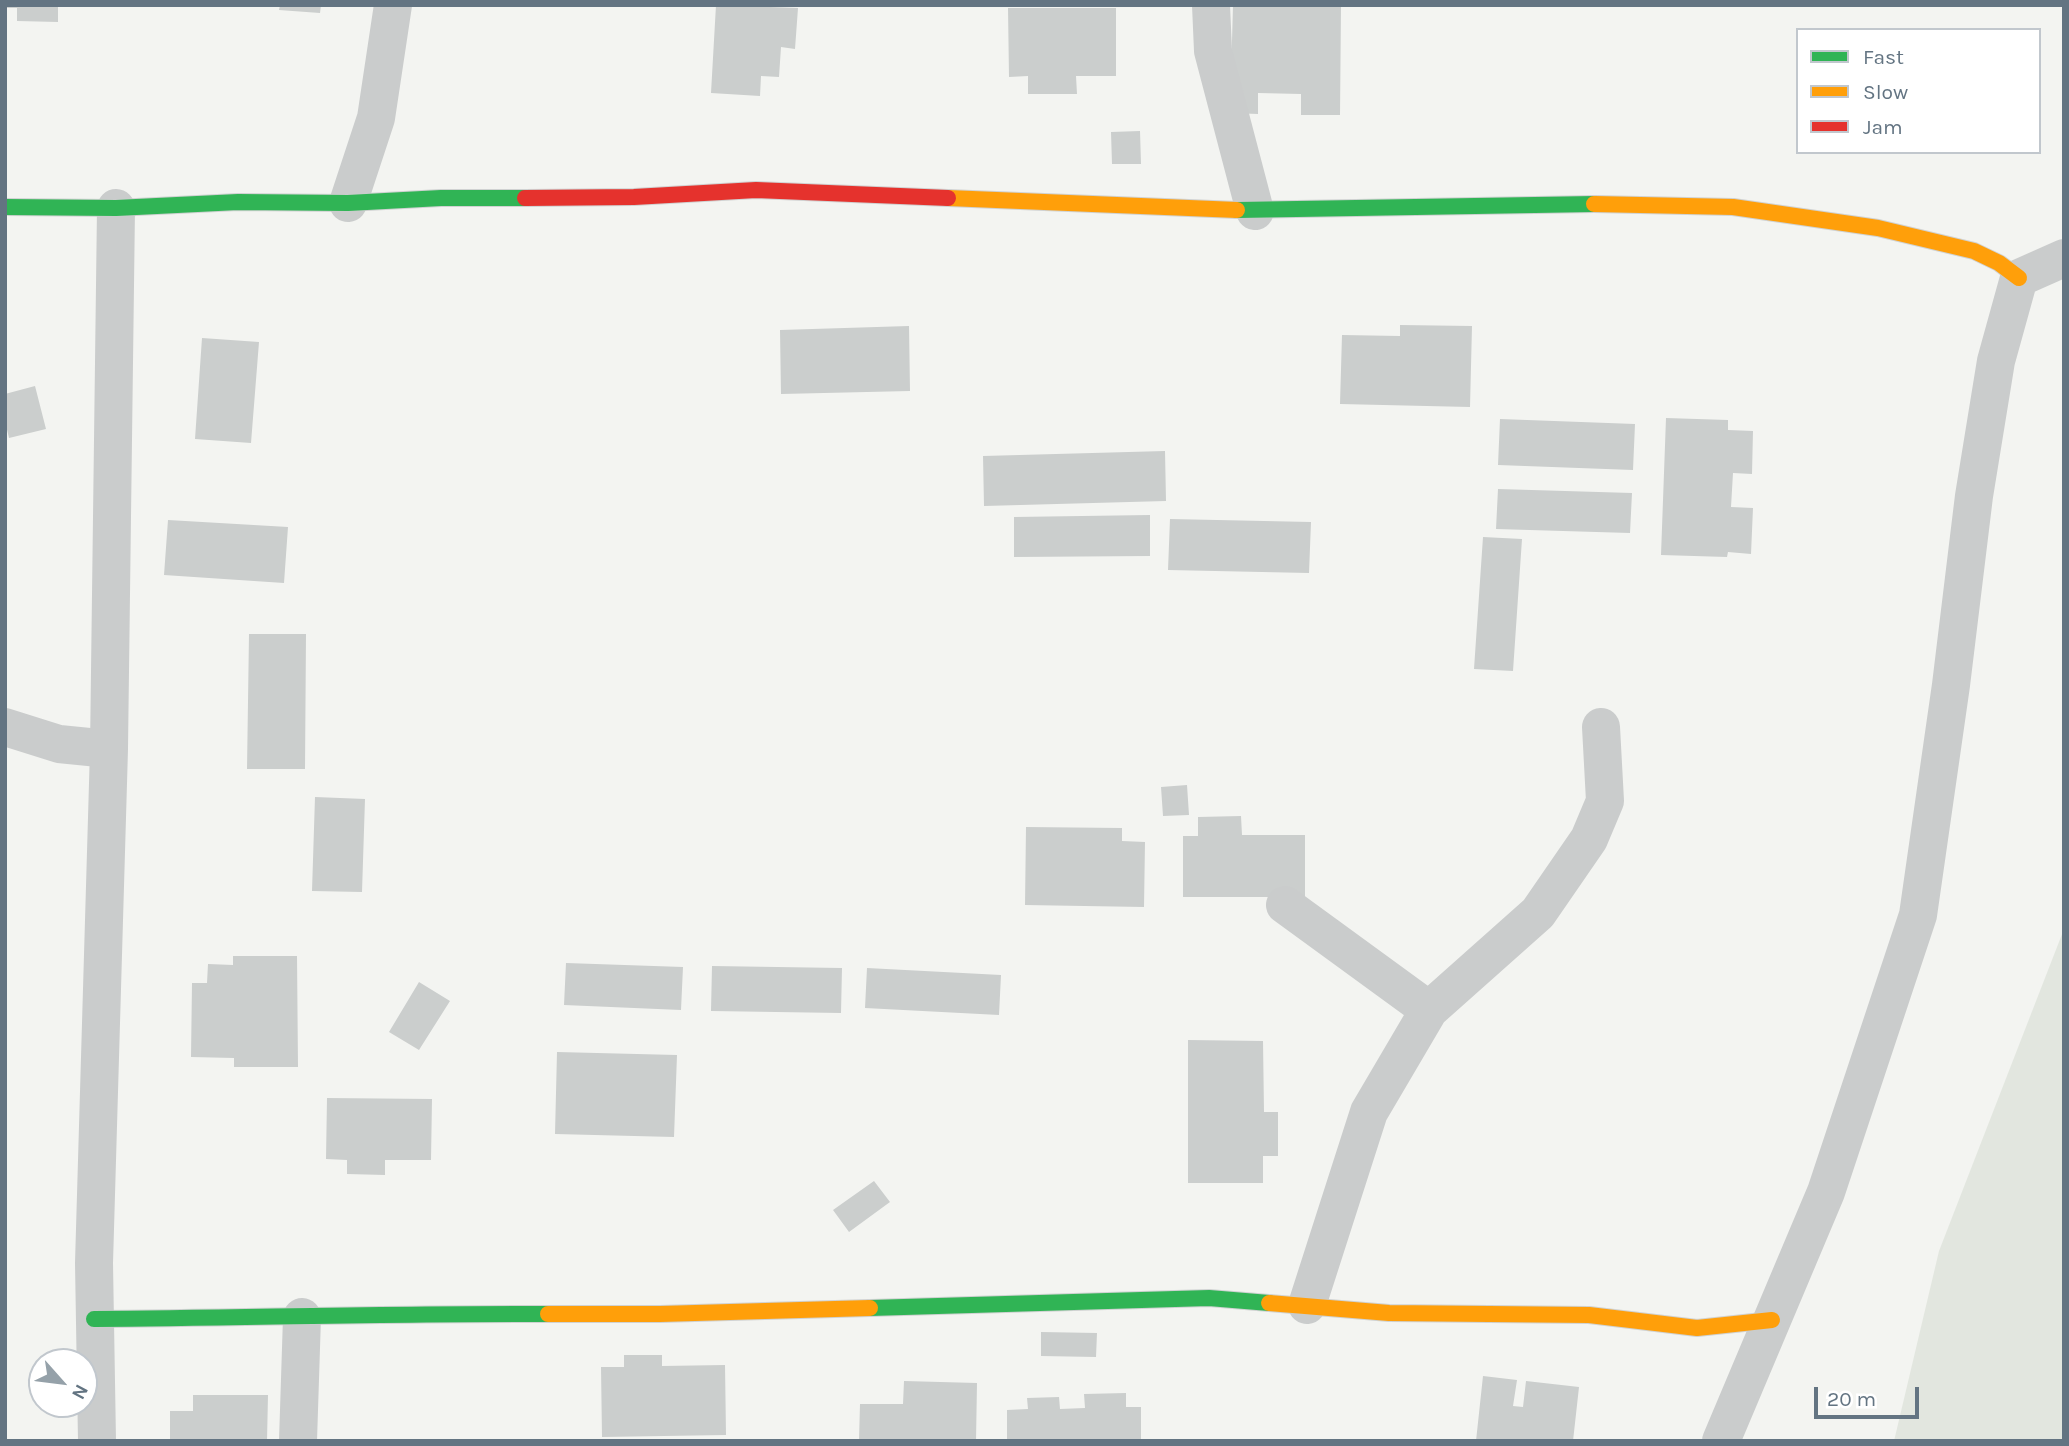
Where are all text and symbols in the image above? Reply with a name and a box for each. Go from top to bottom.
legend [1796,28,2041,154]
text: Fast [1863,45,1904,69]
text: Slow [1863,80,1908,104]
text: Jam [1863,115,1903,139]
north arrow [28,1348,98,1418]
scale bar [1817,1372,1922,1416]
text: N [67,1381,93,1403]
text: 20 m [1827,1387,1876,1411]

